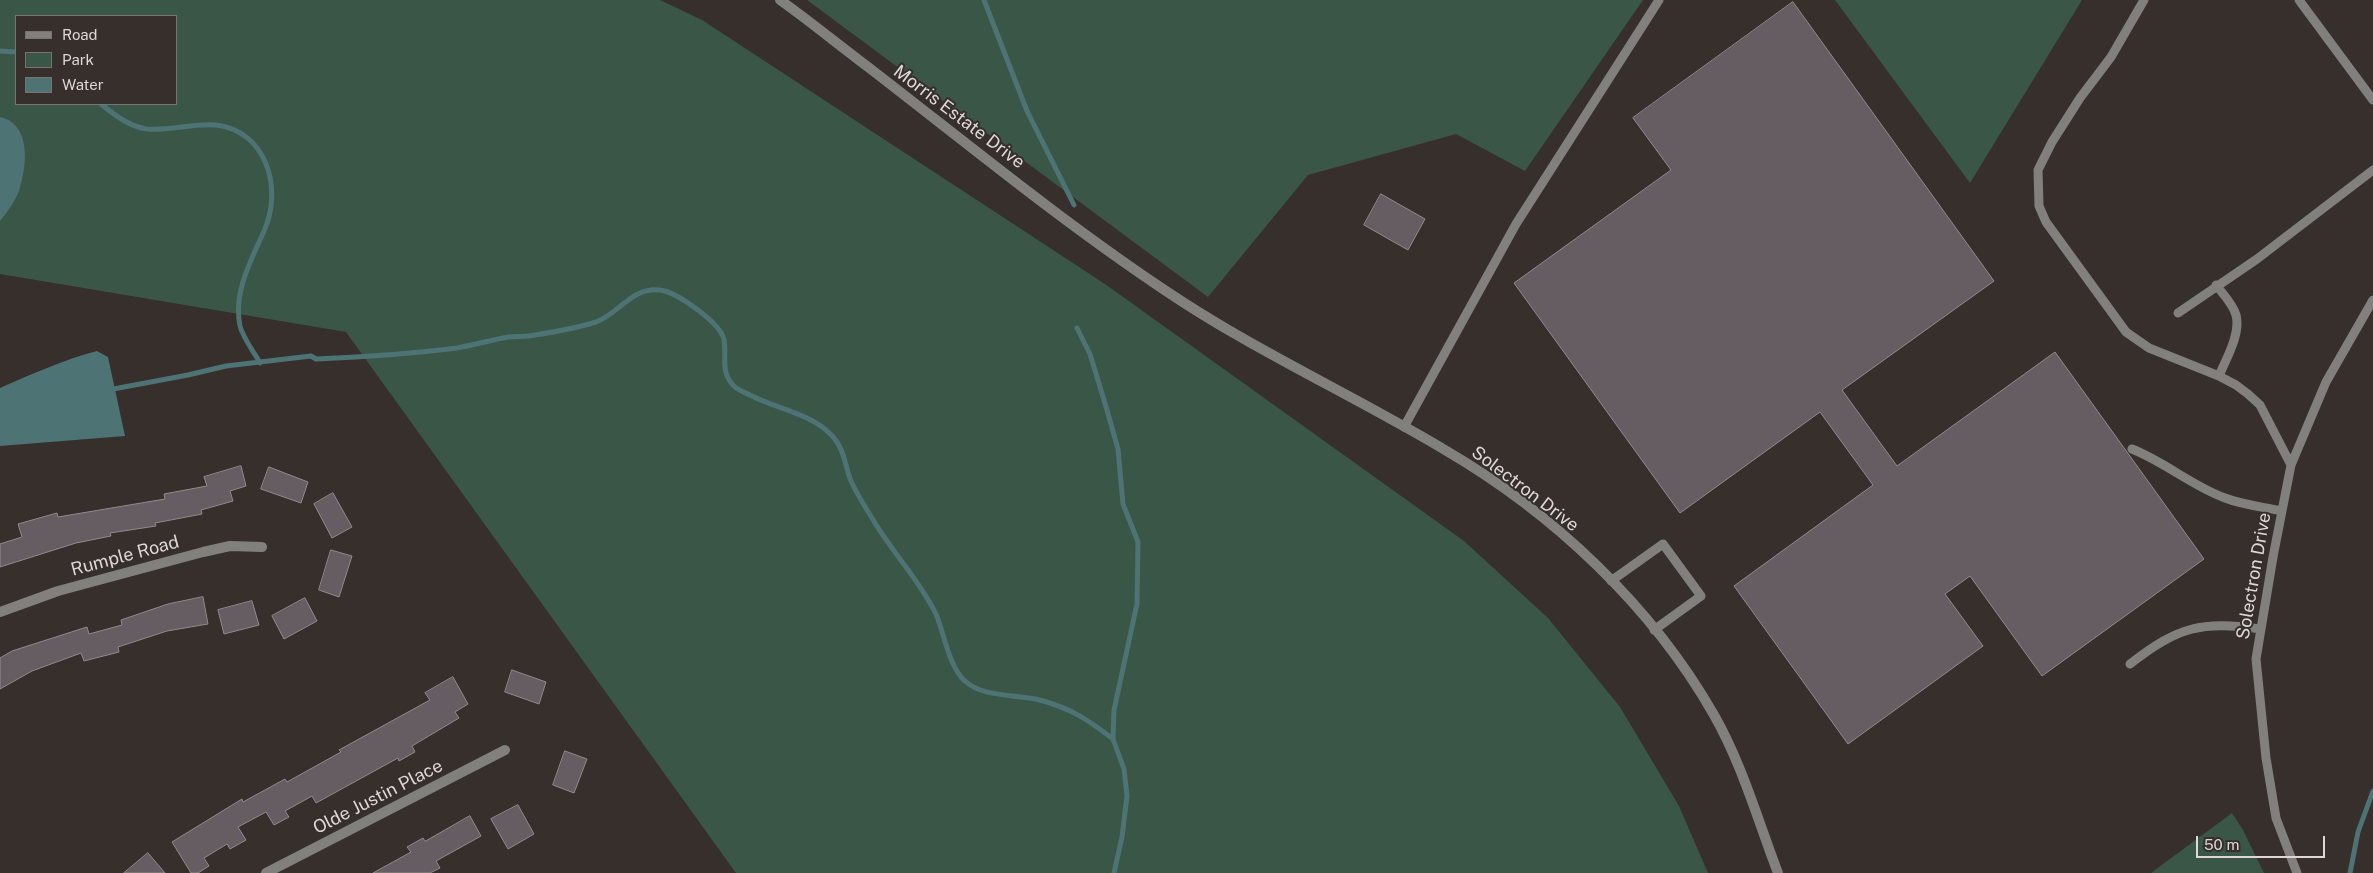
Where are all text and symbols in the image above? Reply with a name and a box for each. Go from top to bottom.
legend [15,15,178,105]
text: Road [62,26,98,43]
text: Park [62,51,94,68]
street label: Morris Estate Drive [889,61,1029,173]
text: Water [62,76,104,93]
street label: Solectron Drive [1467,442,1583,536]
street label: Solectron Drive [2232,511,2276,641]
street label: Rumple Road [69,531,181,581]
street label: Olde Justin Place [309,755,447,839]
scale bar [2198,826,2327,858]
text: 50 m [2204,836,2239,853]

